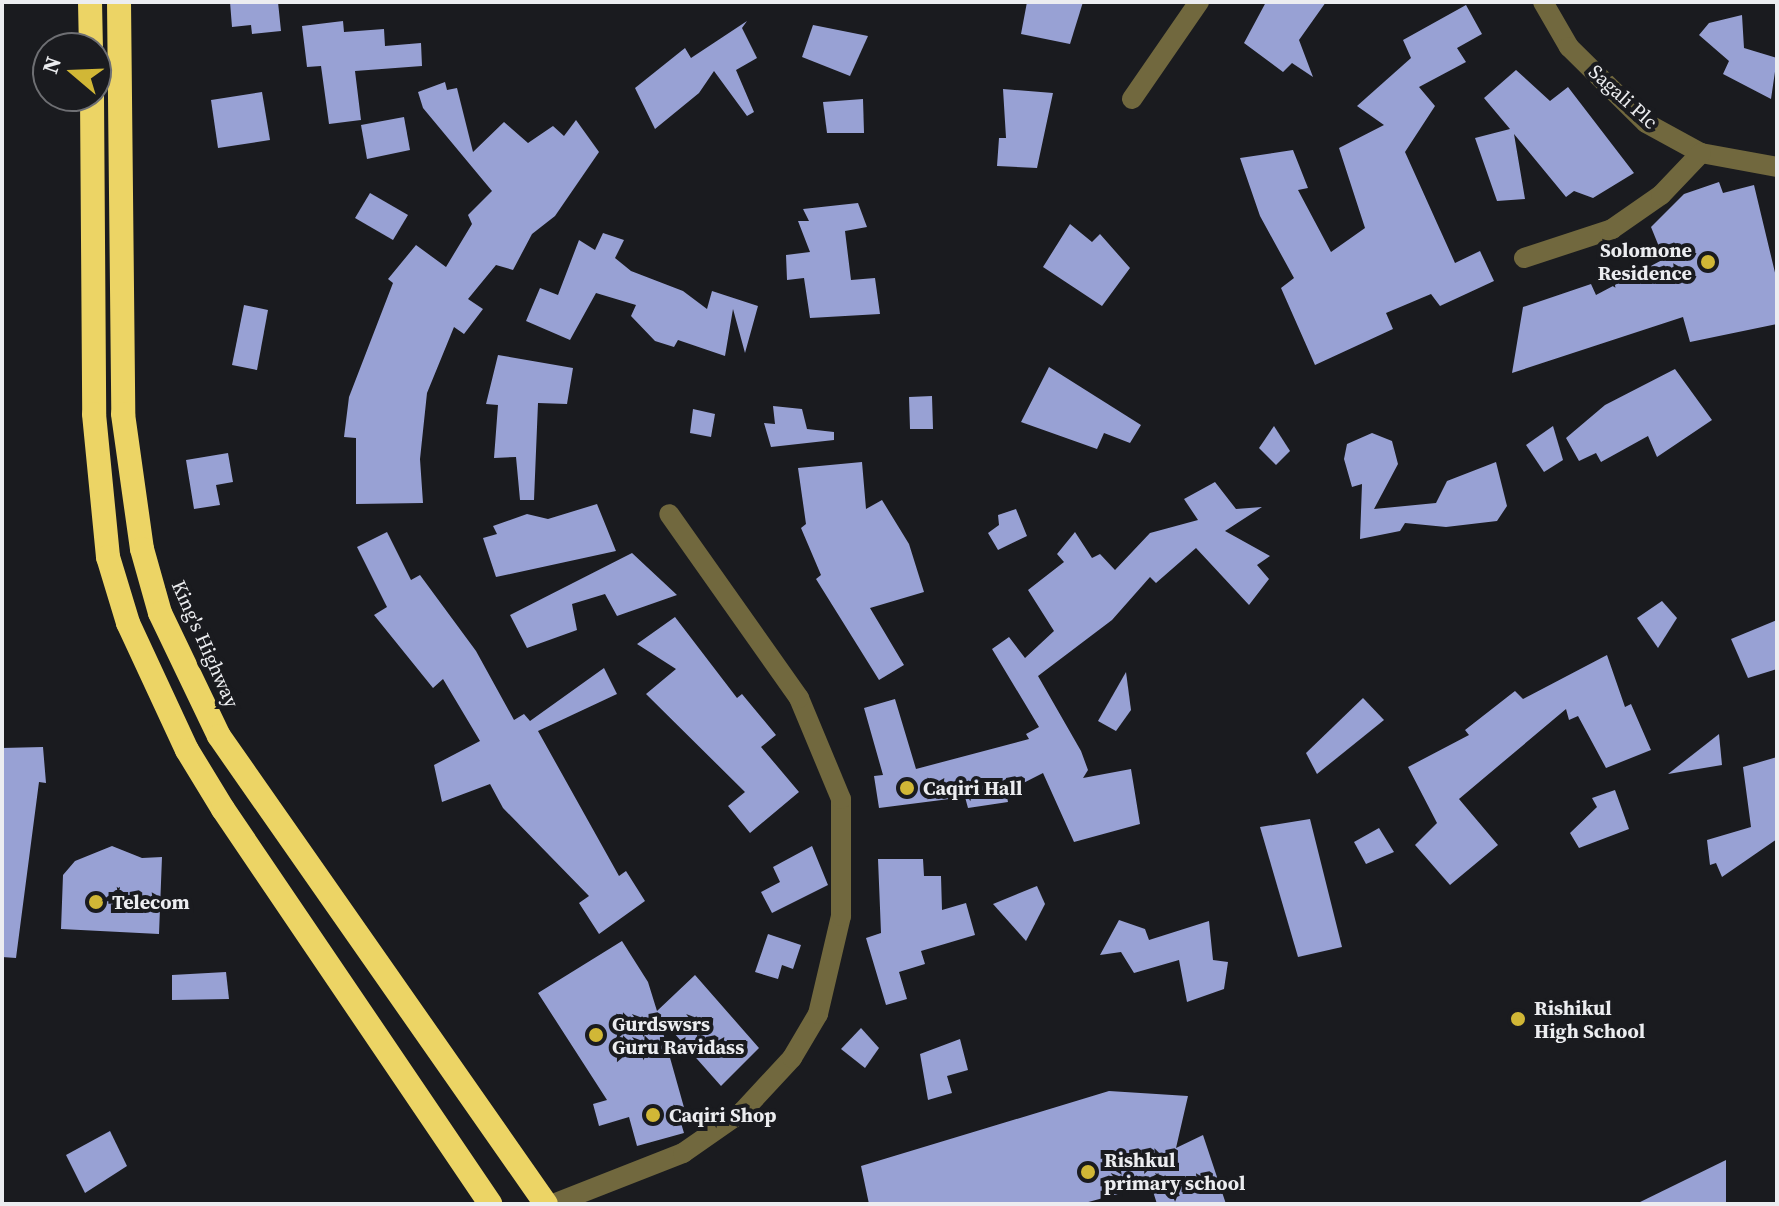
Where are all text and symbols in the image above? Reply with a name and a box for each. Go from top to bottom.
north arrow [32,32,112,112]
text: N [34,52,68,77]
street label: Sagali Plc [1584,60,1662,134]
place label: Solomone Residence [1598,238,1692,285]
marker: Solomone Residence [1699,253,1717,271]
street label: King's Highway [166,577,244,711]
place label: Caqiri Hall [923,776,1022,800]
marker: Caqiri Hall [898,779,916,797]
place label: Telecom [112,890,190,914]
marker: Telecom [87,893,105,911]
place label: Rishikul High School [1534,996,1645,1043]
marker: Rishikul High School [1509,1010,1527,1028]
place label: Gurdswsrs Guru Ravidass [612,1012,744,1059]
marker: Gurdswsrs Guru Ravidass [587,1026,605,1044]
place label: Caqiri Shop [669,1103,776,1127]
marker: Caqiri Shop [644,1106,662,1124]
place label: Rishkul primary school [1104,1148,1245,1195]
marker: Rishkul primary school [1079,1163,1097,1181]

